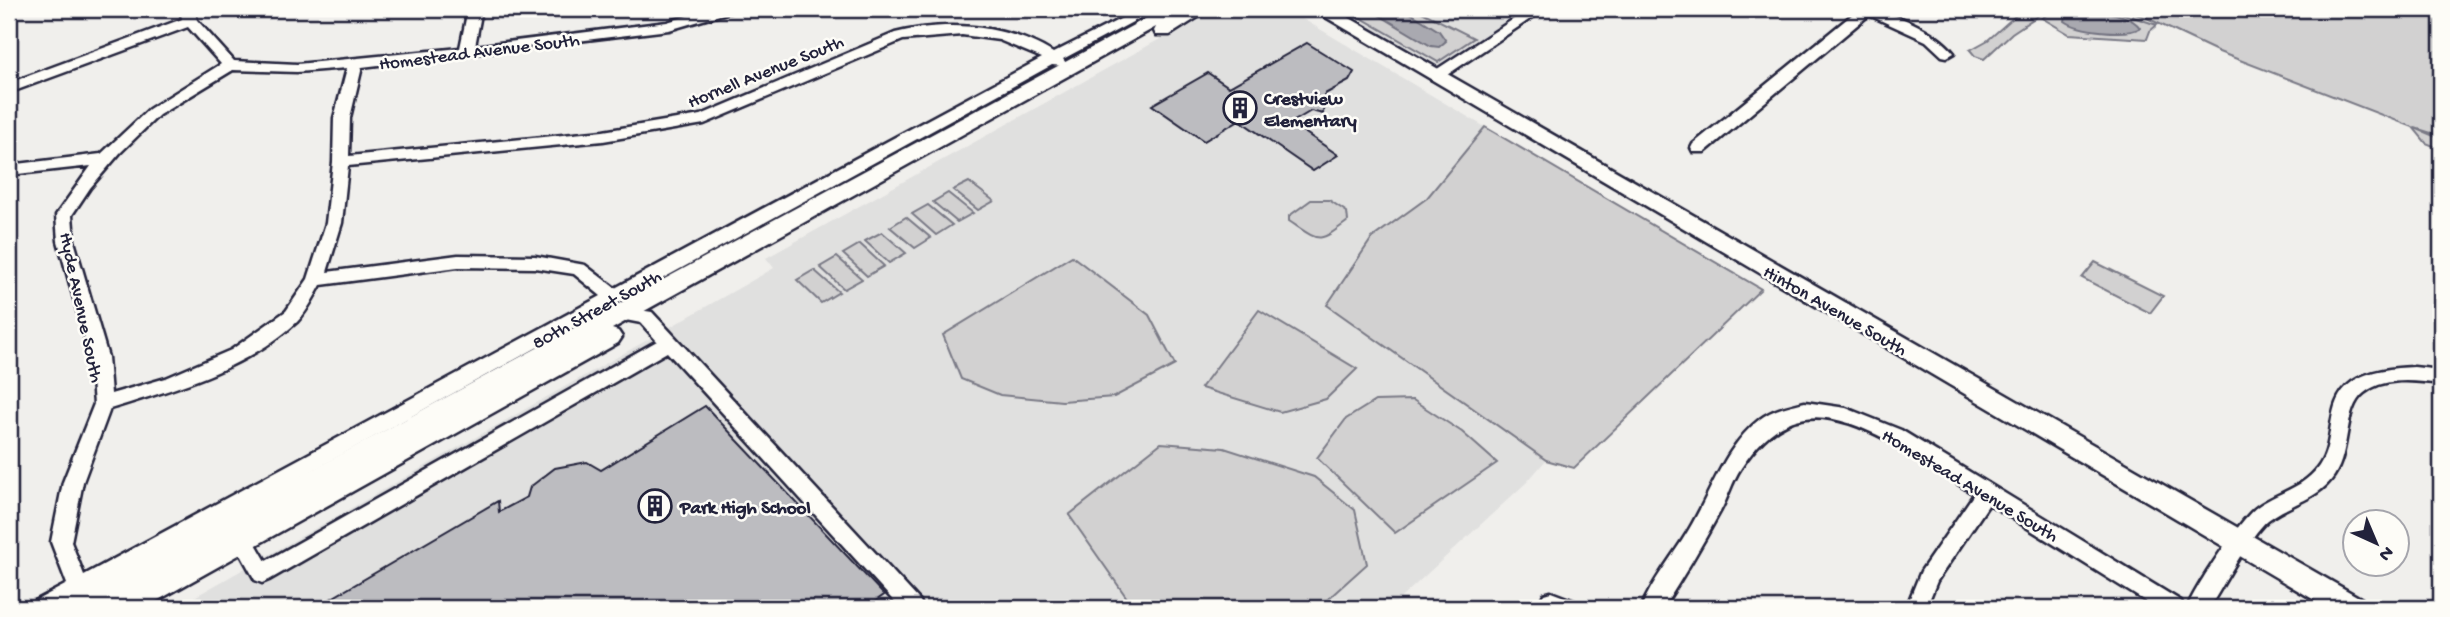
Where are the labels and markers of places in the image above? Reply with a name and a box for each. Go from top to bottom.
building icon: Crestview Elementary [1221,89,1259,127]
place label: Crestview Elementary [1263,89,1357,134]
building icon: Park High School [636,487,674,525]
place label: Park High School [679,498,811,521]

